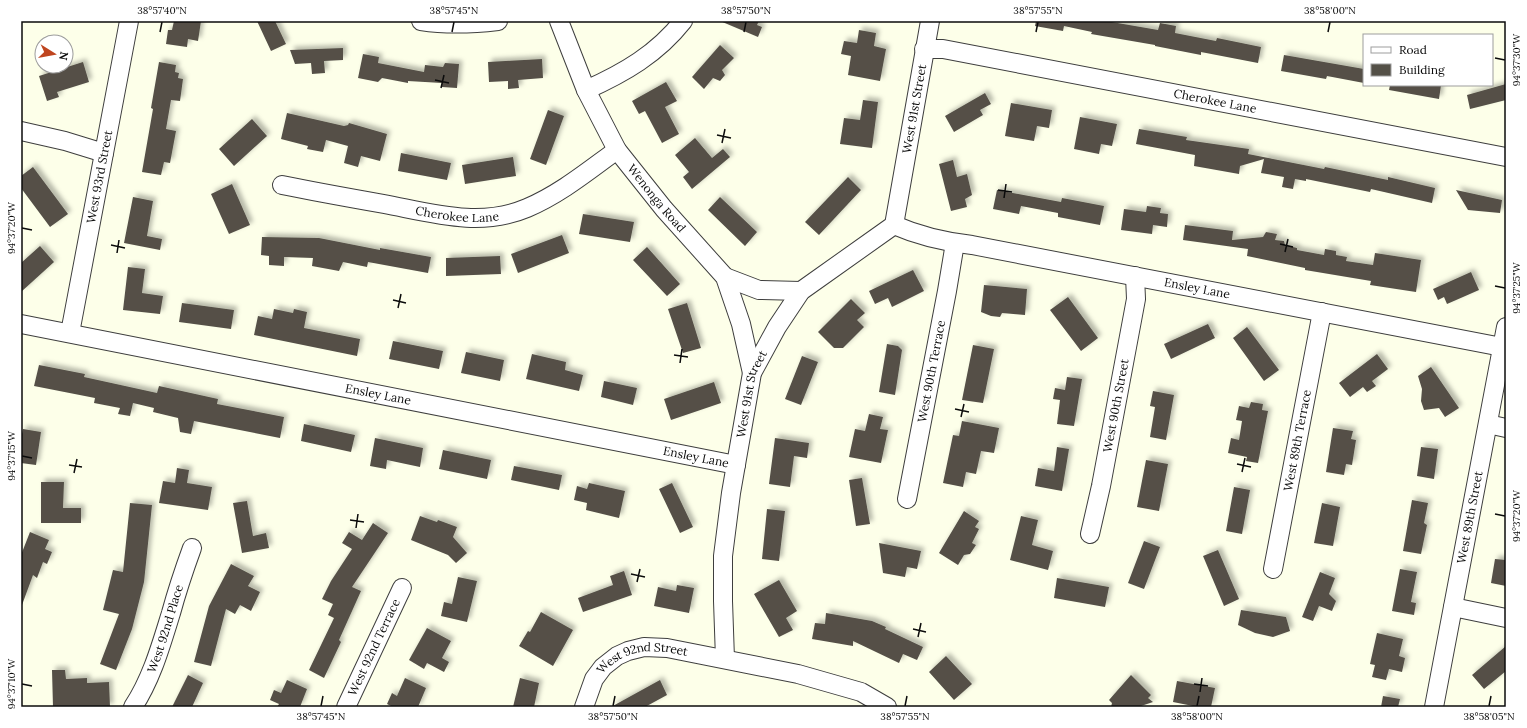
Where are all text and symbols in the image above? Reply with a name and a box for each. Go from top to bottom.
text: 38°57'40"N [137,4,187,17]
text: 38°57'45"N [430,4,479,17]
text: 38°57'50"N [721,4,771,17]
text: 38°57'55"N [1013,4,1063,17]
text: 38°58'00"N [1304,4,1356,17]
text: 94°37'30"W [1510,33,1523,86]
north arrow [34,34,74,74]
legend [1363,34,1493,86]
text: Road [1399,42,1427,57]
text: N [56,50,72,62]
text: Building [1399,62,1445,77]
street label: West 91st Street [899,63,929,154]
street label: Cherokee Lane [1172,85,1258,116]
street label: West 93rd Street [83,128,115,225]
street label: Wenonga Road [624,161,689,235]
text: 94°37'20"W [5,201,18,254]
street label: Cherokee Lane [414,203,500,225]
text: 94°37'25"W [1510,261,1523,314]
street label: Ensley Lane [1163,274,1232,302]
street label: West 90th Terrace [914,318,948,424]
street label: West 91st Street [733,347,770,439]
street label: West 90th Street [1099,357,1132,454]
street label: Ensley Lane [344,380,413,408]
street label: West 89th Terrace [1280,388,1314,492]
text: 94°37'15"W [5,430,18,481]
street label: Ensley Lane [662,443,731,471]
street label: West 89th Street [1453,469,1486,565]
text: 94°37'20"W [1510,489,1523,542]
street label: West 92nd Place [144,582,186,675]
street label: West 92nd Terrace [344,596,403,698]
street label: West 92nd Street [593,639,690,676]
text: 94°37'10"W [5,658,18,709]
text: 38°57'45"N [297,710,346,723]
text: 38°57'50"N [588,710,638,723]
text: 38°57'55"N [880,710,930,723]
text: 38°58'00"N [1171,710,1223,723]
text: 38°58'05"N [1463,710,1515,723]

